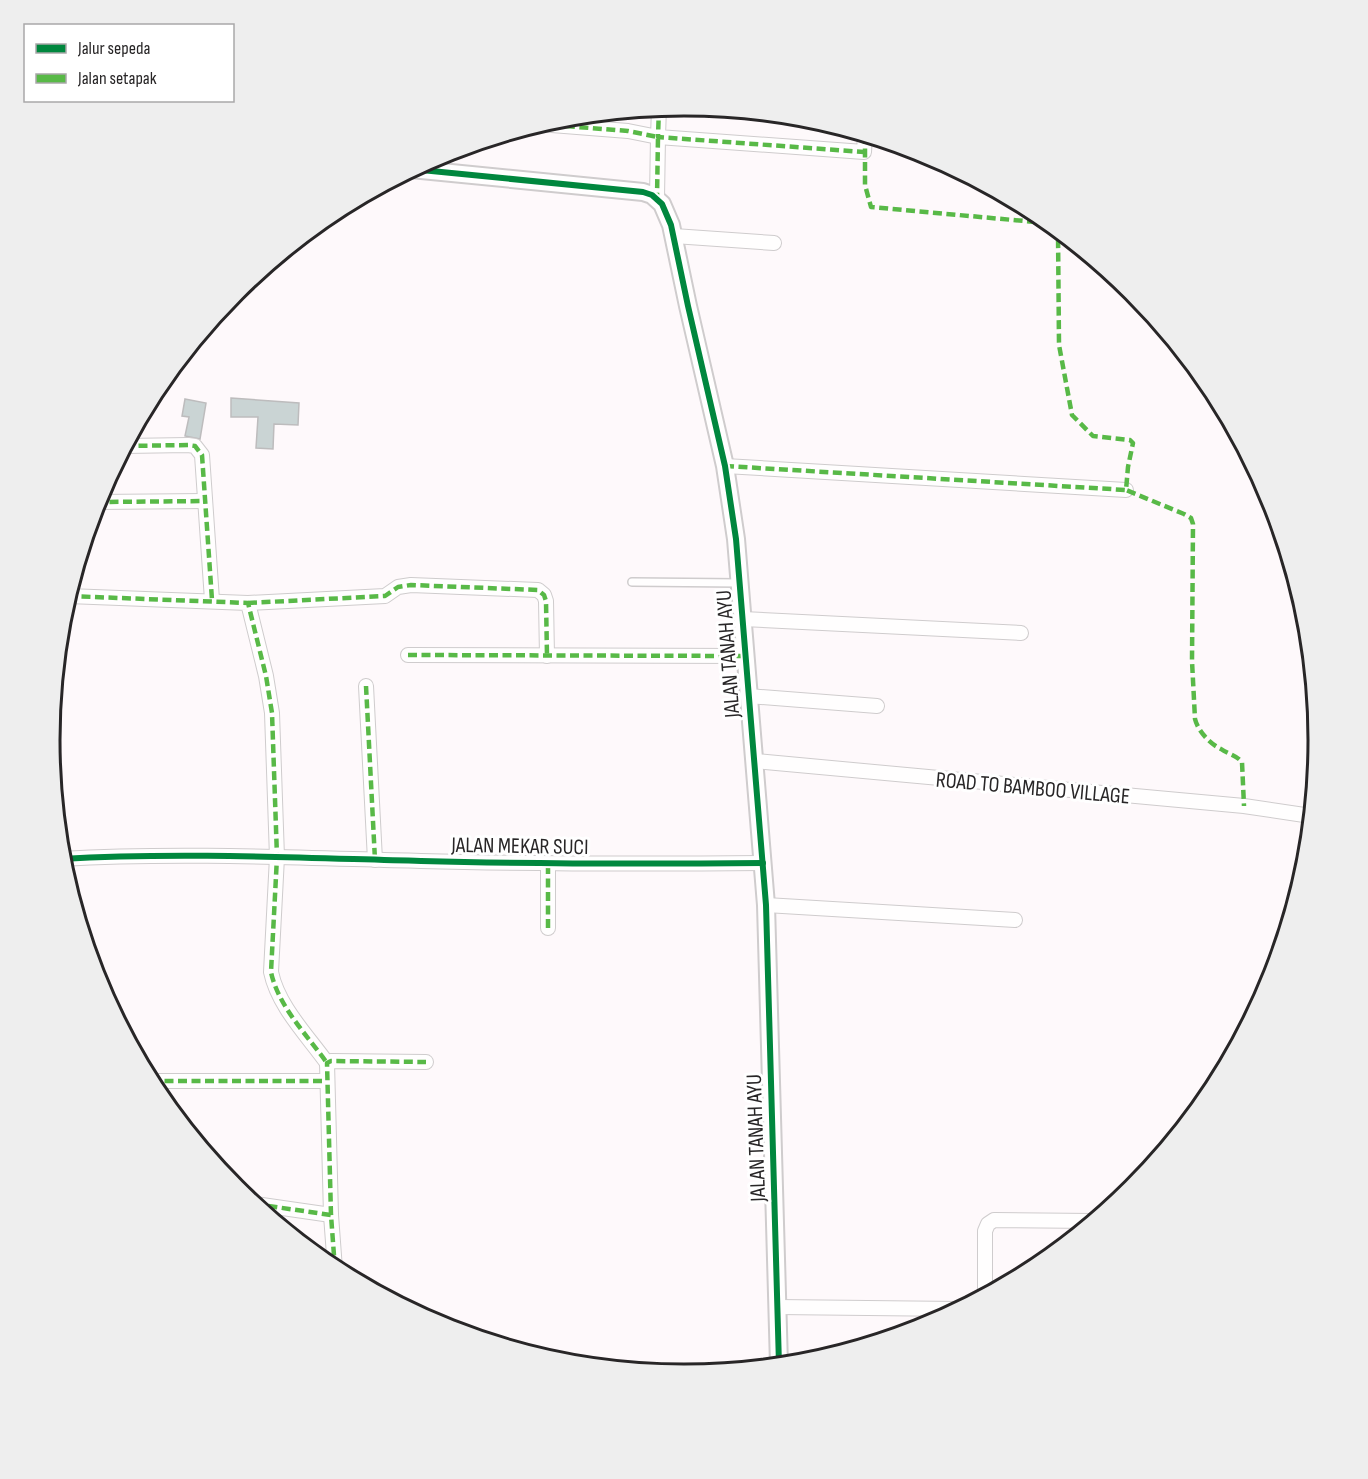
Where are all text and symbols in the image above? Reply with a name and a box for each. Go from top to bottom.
legend [24,24,234,102]
text: Jalur sepeda [77,38,150,59]
text: Jalan setapak [77,68,157,89]
street label: JALAN TANAH AYU [711,589,746,720]
street label: ROAD TO BAMBOO VILLAGE [935,767,1131,810]
street label: JALAN MEKAR SUCI [450,832,589,861]
street label: JALAN TANAH AYU [741,1074,772,1203]

